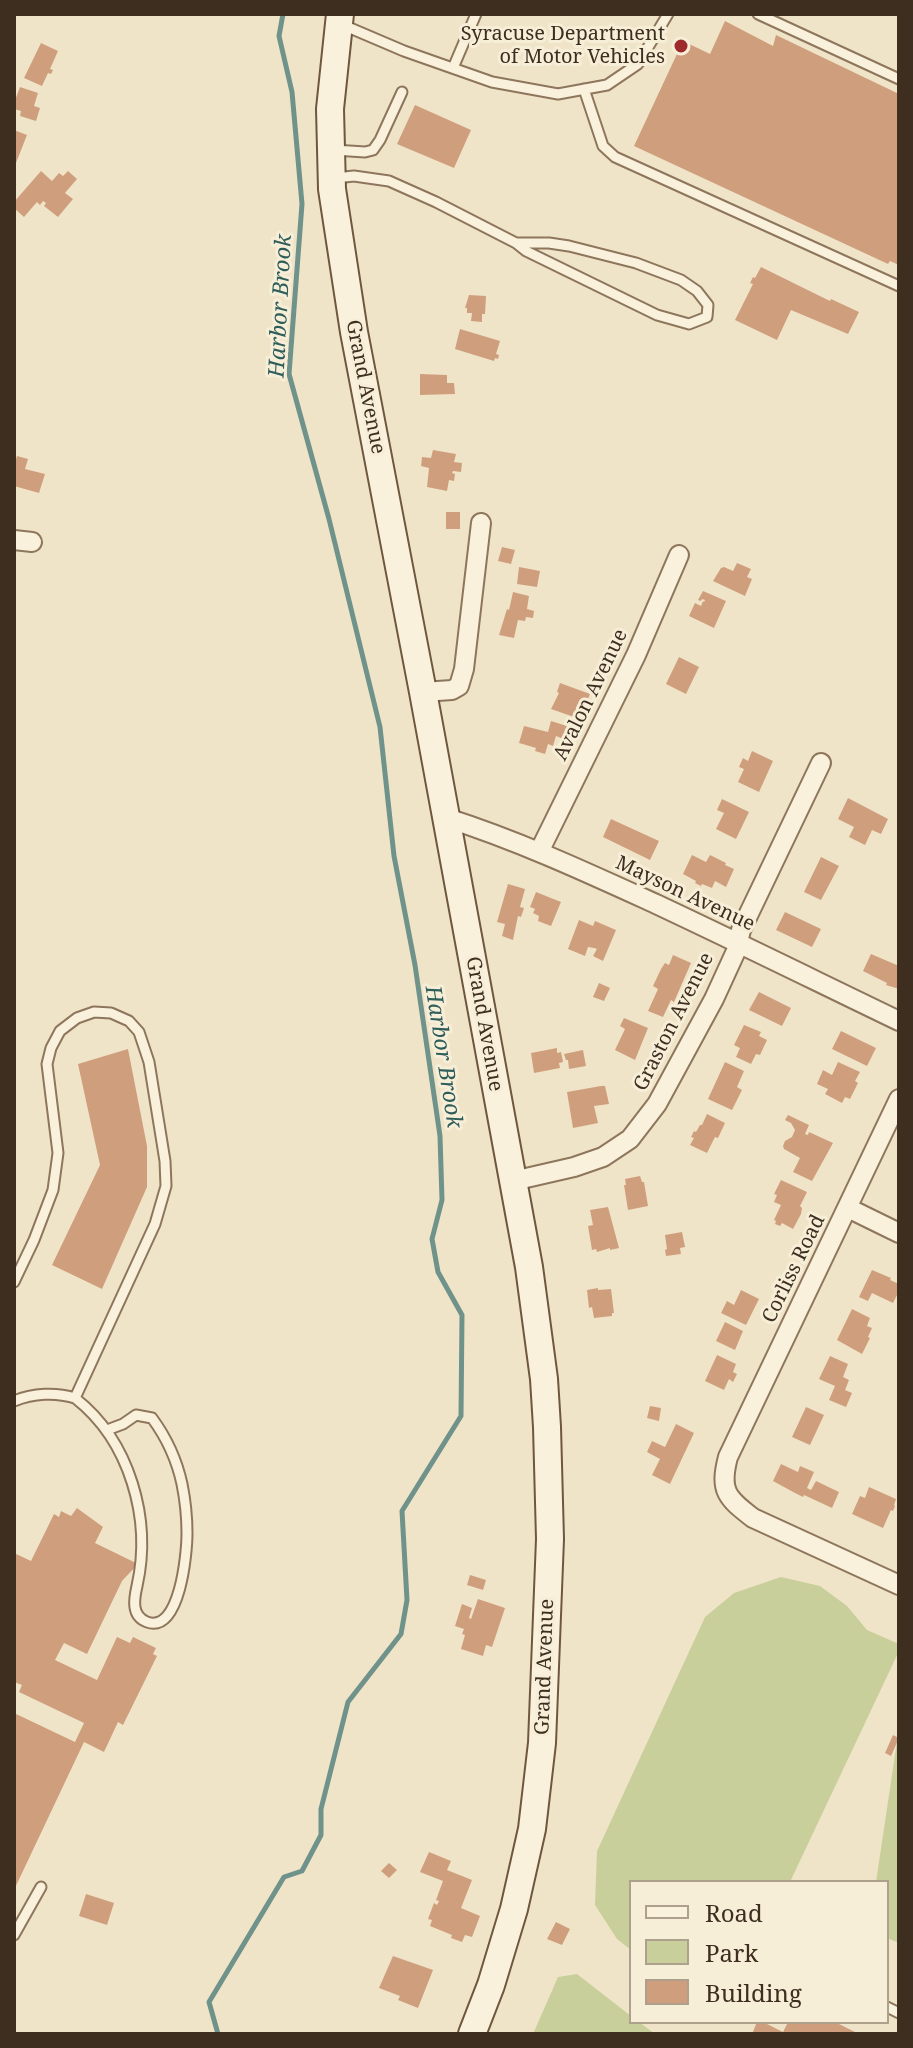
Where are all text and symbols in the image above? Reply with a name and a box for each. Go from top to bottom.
place label: Syracuse Department of Motor Vehicles [461,22,665,69]
marker: Syracuse Department of Motor Vehicles [672,37,690,55]
water label: Harbor Brook [264,234,298,378]
street label: Grand Avenue [340,318,390,456]
street label: Avalon Avenue [549,625,633,765]
street label: Mayson Avenue [611,851,759,937]
street label: Graston Avenue [629,949,719,1095]
street label: Grand Avenue [460,955,508,1093]
water label: Harbor Brook [419,984,467,1130]
street label: Corliss Road [758,1211,830,1327]
street label: Grand Avenue [531,1598,559,1736]
legend [629,1880,889,2024]
text: Road [705,1896,763,1929]
text: Park [705,1936,758,1969]
text: Building [705,1976,802,2009]

